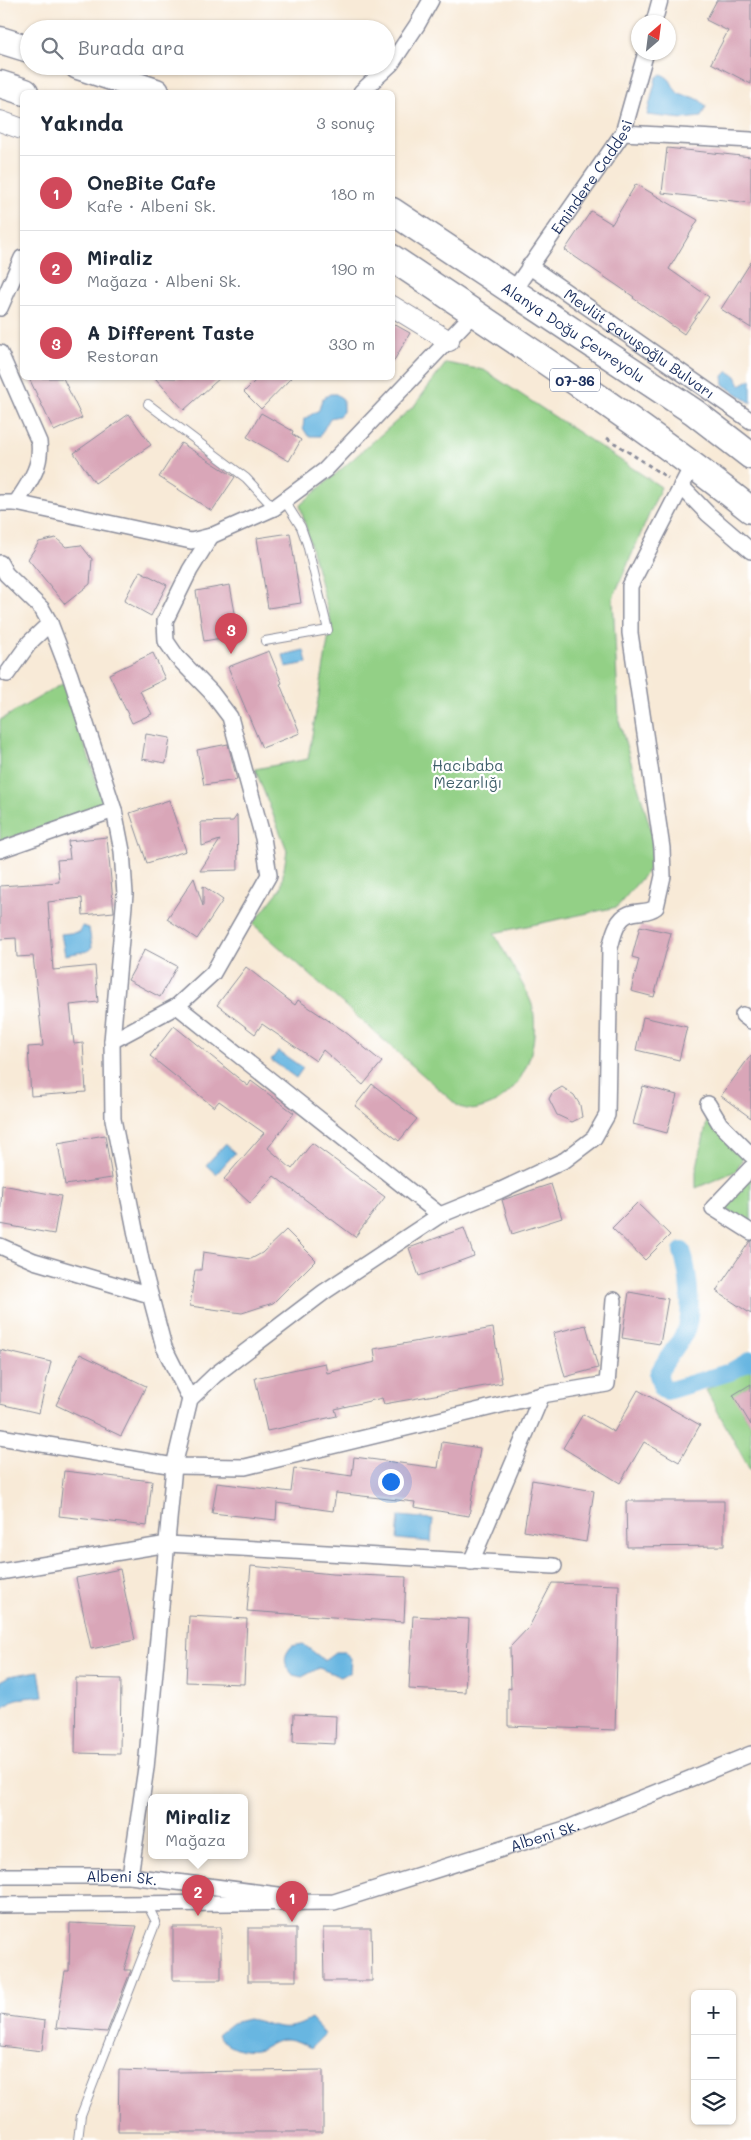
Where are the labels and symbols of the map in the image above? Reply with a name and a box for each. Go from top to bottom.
north arrow [631,15,676,60]
street label: Emindere Caddesi [546,117,636,238]
street label: Alanya Doğu Çevreyolu [498,277,649,387]
street label: Mevlüt çavuşoğlu Bulvarı [560,284,719,403]
road number: 07-36 [550,368,600,392]
pin: 3 [215,613,247,654]
park label: Hacıbaba Mezarlığı [432,755,504,792]
your location [378,1469,404,1495]
street label: Albeni Sk. [508,1814,582,1856]
street label: Albeni Sk. [86,1866,159,1889]
pin: 2 [182,1875,214,1916]
pin: 1 [276,1881,308,1922]

